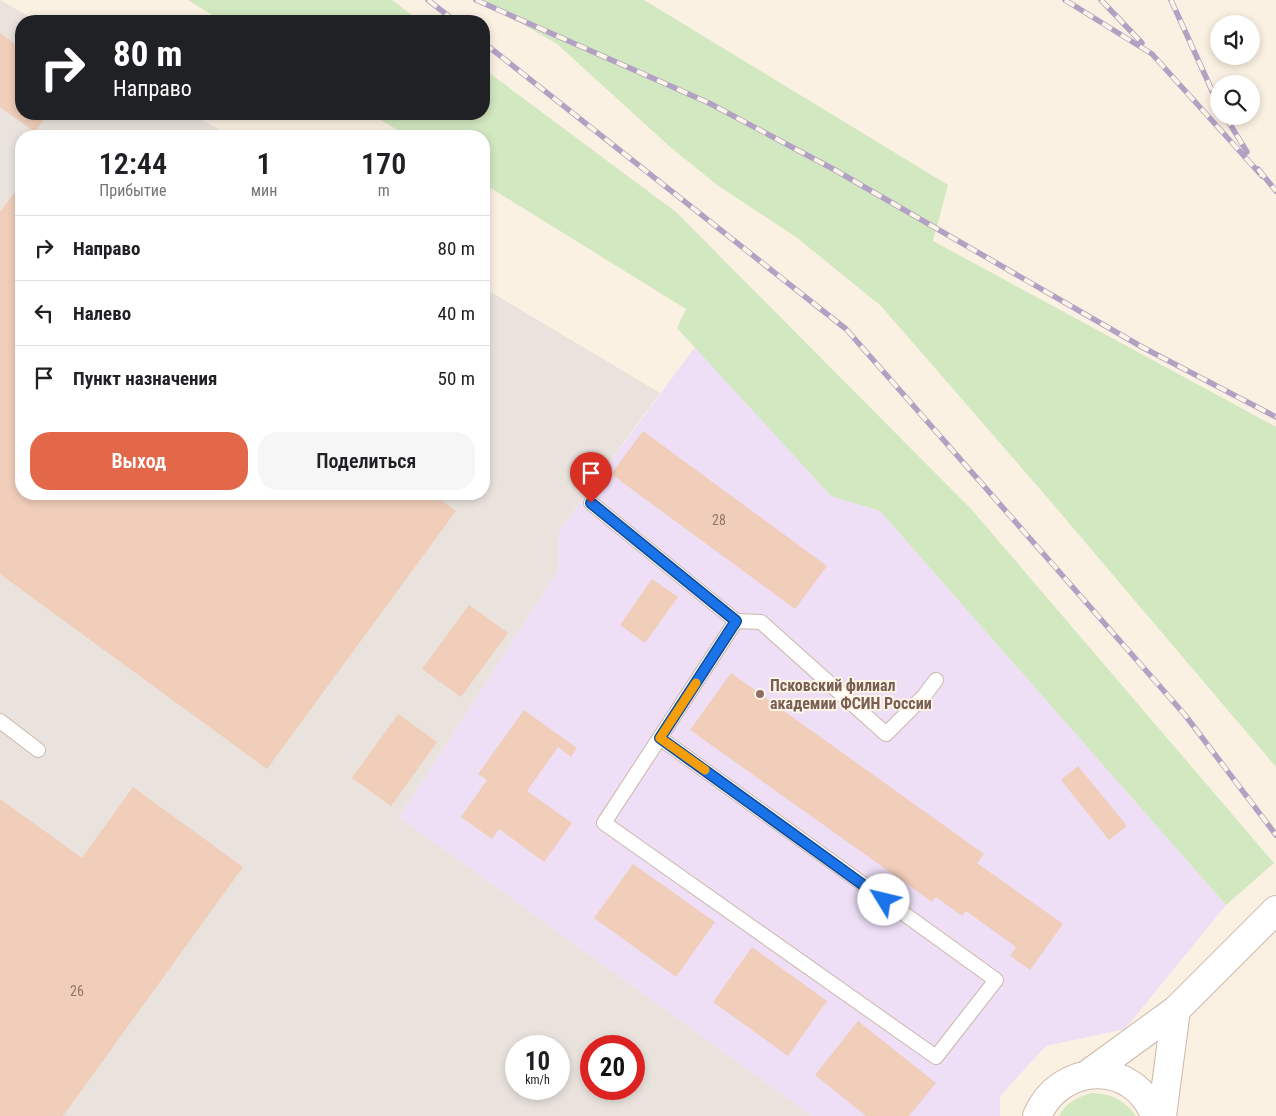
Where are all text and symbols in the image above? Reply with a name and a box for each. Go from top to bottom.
map controls [1210,15,1260,125]
button: sound [1210,15,1260,65]
text: 80 m [113,34,182,75]
icon: right [30,35,95,100]
button: search [1210,75,1260,125]
text: Направо [113,76,192,101]
text: 12:44 [99,146,167,181]
text: 1 [256,146,272,181]
text: 170 [361,146,406,181]
text: Прибытие [99,181,166,200]
text: мин [251,181,277,200]
text: m [378,181,390,200]
icon: right [30,234,58,262]
text: Направо [73,237,140,260]
text: 80 m [438,237,475,260]
icon: left [30,299,58,327]
text: Налево [73,302,131,325]
text: 40 m [438,302,475,325]
icon: arrive [30,364,58,392]
text: Пункт назначения [73,367,217,390]
text: 50 m [438,367,475,390]
button: Выход [30,432,248,490]
button: Поделиться [258,432,475,490]
pin [570,452,612,503]
icon: arrive [577,459,605,487]
house number: 28 [712,512,726,528]
place label: Псковский филиал академии ФСИН России [770,676,932,713]
marker: Псковский филиал академии ФСИН России [754,688,766,700]
position arrow [857,873,909,925]
house number: 26 [70,983,84,999]
speed limit sign: 20 [580,1035,645,1100]
text: 10 [525,1047,550,1076]
text: km/h [525,1073,550,1087]

